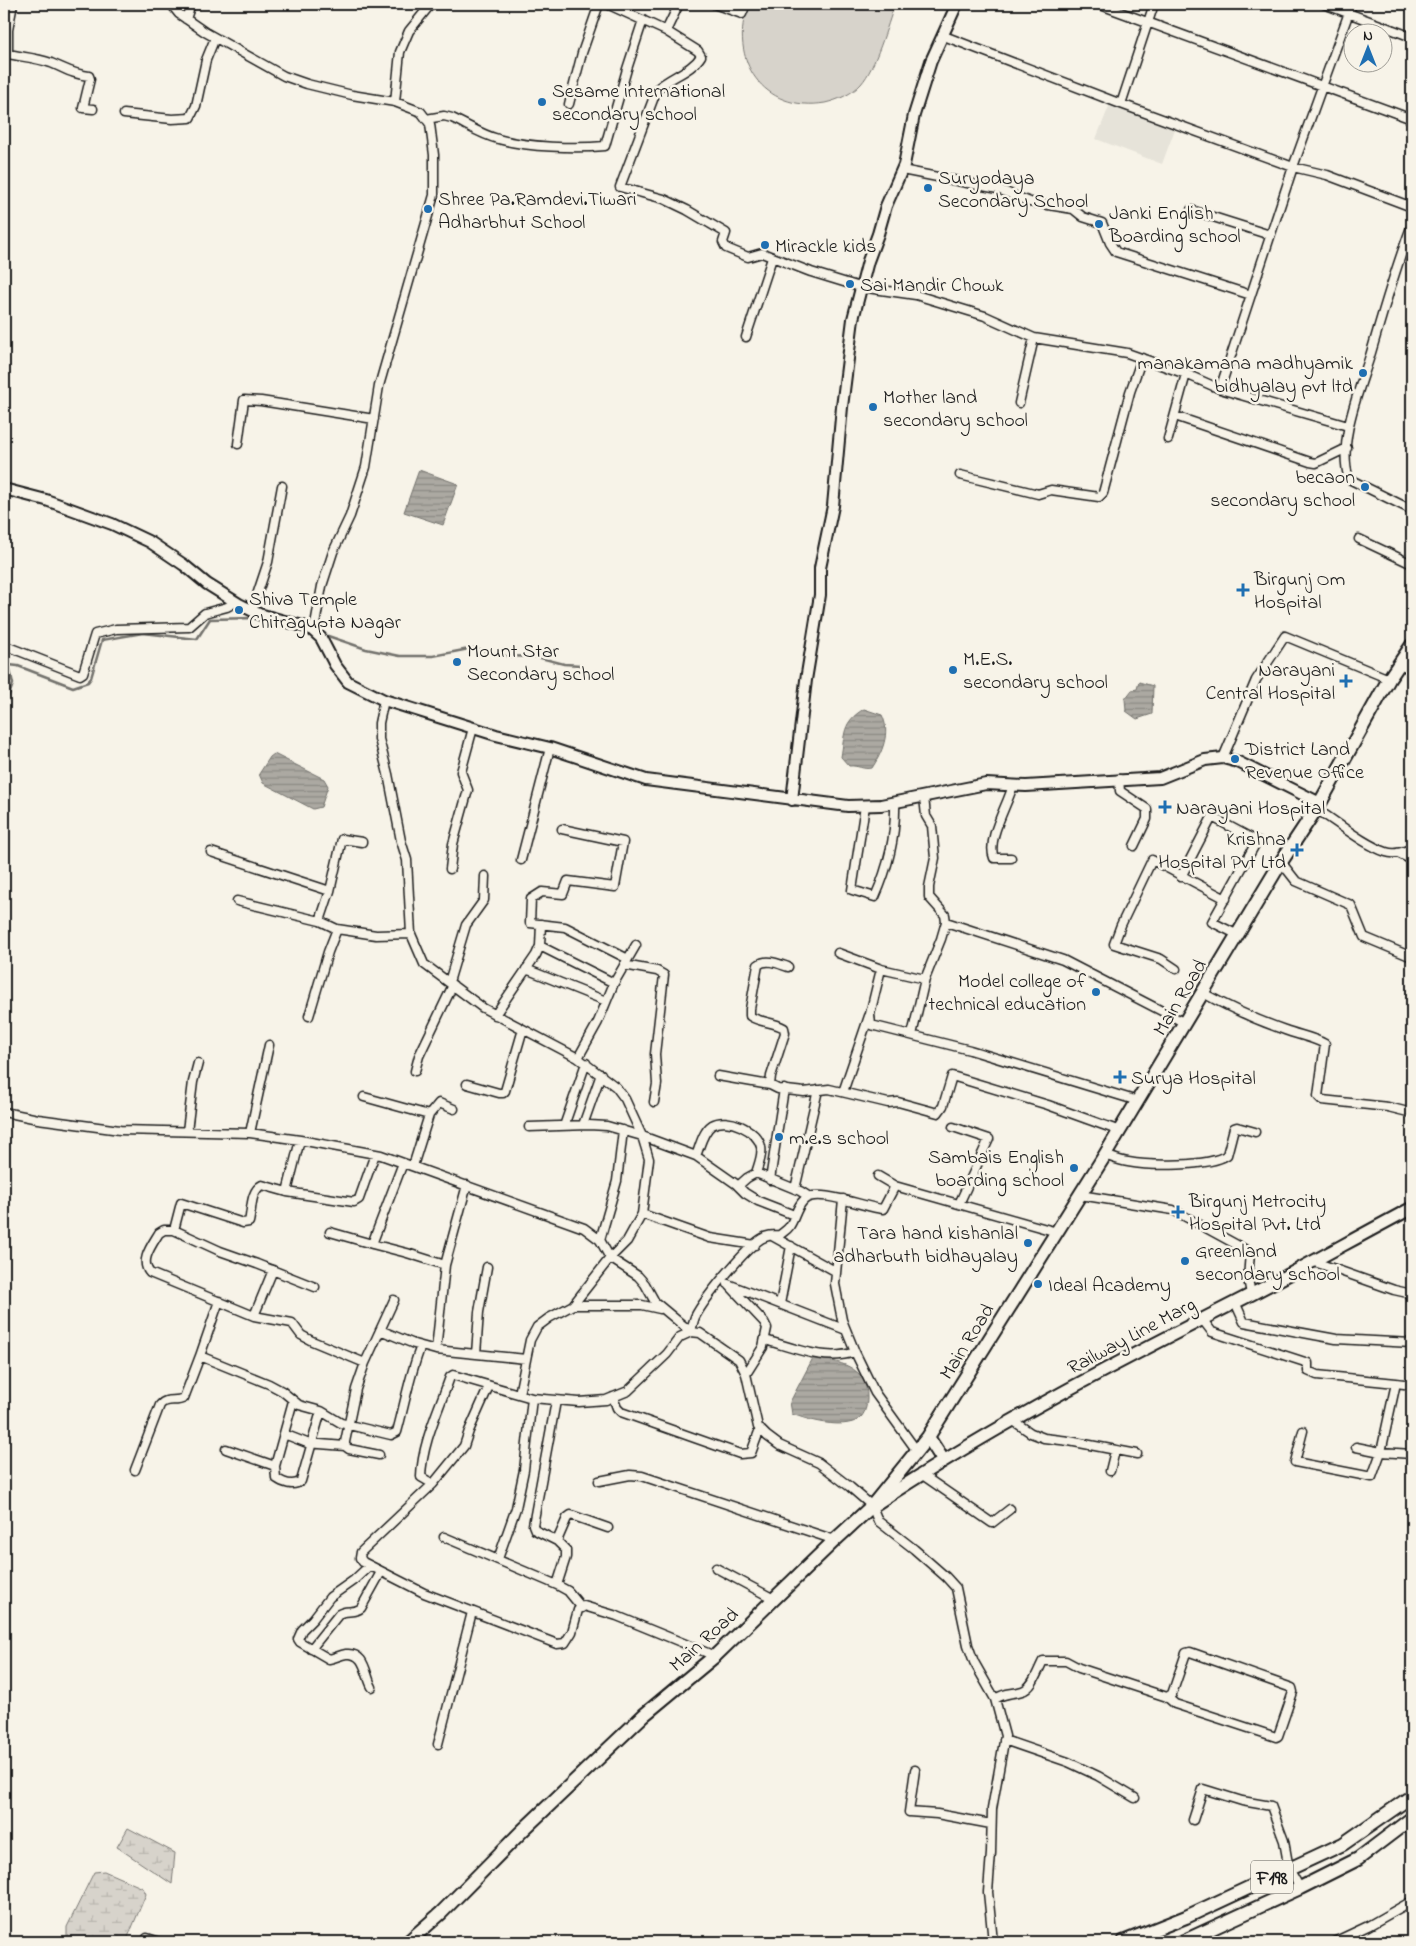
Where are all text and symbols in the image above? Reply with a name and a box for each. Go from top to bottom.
north arrow [1344,22,1394,72]
text: N [1363,26,1373,47]
place label: Sesame international secondary school [552,78,725,130]
marker: Sesame international secondary school [536,96,548,108]
place label: Suryodaya Secondary School [938,165,1088,217]
marker: Suryodaya Secondary School [922,182,934,194]
place label: Shree Pa.Ramdevi.Tiwari Adharbhut School [438,186,636,238]
place label: Janki English Boarding school [1108,200,1241,253]
marker: Shree Pa.Ramdevi.Tiwari Adharbhut School [422,203,434,215]
marker: Janki English Boarding school [1093,218,1105,230]
place label: Mirackle kids [775,233,876,262]
marker: Mirackle kids [759,239,771,251]
place label: Sai Mandir Chowk [860,272,1004,301]
marker: Sai Mandir Chowk [844,278,856,290]
place label: manakamana madhyamik bidhyalay pvt ltd [1138,350,1353,402]
marker: manakamana madhyamik bidhyalay pvt ltd [1357,367,1369,379]
place label: Mother land secondary school [883,384,1028,436]
marker: Mother land secondary school [867,401,879,413]
place label: becaon secondary school [1210,464,1355,516]
marker: becaon secondary school [1359,481,1371,493]
place label: Birgunj Om Hospital [1253,566,1345,618]
marker: Birgunj Om Hospital [1236,583,1250,597]
place label: Shiva Temple Chitragupta Nagar [249,586,402,639]
marker: Shiva Temple Chitragupta Nagar [233,604,245,616]
place label: Mount Star Secondary school [467,638,614,690]
place label: M.E.S. secondary school [963,646,1108,698]
marker: Mount Star Secondary school [451,656,463,668]
place label: Narayani Central Hospital [1206,657,1335,709]
marker: M.E.S. secondary school [947,664,959,676]
marker: Narayani Central Hospital [1339,674,1353,688]
place label: District Land Revenue Office [1244,736,1364,788]
marker: District Land Revenue Office [1229,753,1241,765]
place label: Narayani Hospital [1176,795,1325,824]
marker: Narayani Hospital [1158,800,1172,814]
place label: Krishna Hospital Pvt Ltd [1158,826,1286,878]
marker: Krishna Hospital Pvt Ltd [1290,843,1304,857]
street label: Main Road [1147,954,1215,1042]
place label: Model college of technical education [929,968,1087,1020]
marker: Model college of technical education [1090,986,1102,998]
place label: Surya Hospital [1131,1065,1256,1094]
marker: Surya Hospital [1113,1070,1127,1084]
place label: m.e.s school [789,1125,889,1154]
marker: m.e.s school [773,1131,785,1143]
place label: Sambais English boarding school [928,1144,1064,1197]
marker: Sambais English boarding school [1068,1162,1080,1174]
place label: Birgunj Metrocity Hospital Pvt. Ltd [1188,1188,1326,1240]
marker: Birgunj Metrocity Hospital Pvt. Ltd [1171,1205,1185,1219]
place label: Tara hand kishanlal adharbuth bidhayalay [833,1220,1018,1272]
marker: Tara hand kishanlal adharbuth bidhayalay [1022,1237,1034,1249]
place label: Greenland secondary school [1195,1238,1340,1290]
marker: Greenland secondary school [1179,1255,1191,1267]
place label: Ideal Academy [1048,1272,1171,1301]
marker: Ideal Academy [1032,1278,1044,1290]
street label: Railway Line Marg [1063,1291,1202,1384]
street label: Main Road [933,1299,1003,1386]
street label: Main Road [663,1602,746,1680]
road number: F198 [1251,1860,1293,1894]

